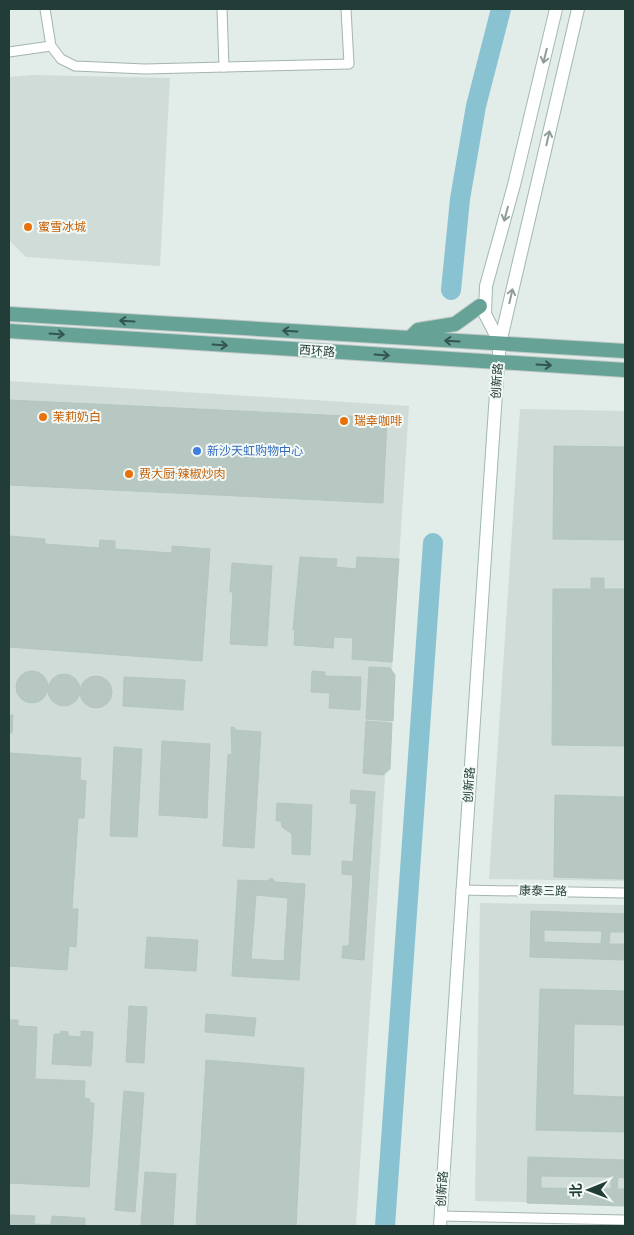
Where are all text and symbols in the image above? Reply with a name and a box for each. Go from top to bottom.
one-way arrow [540,48,549,64]
one-way arrow [544,130,553,146]
one-way arrow [500,205,510,221]
place label: 蜜雪冰城 [38,219,86,235]
marker: 蜜雪冰城 [22,221,34,233]
one-way arrow [507,288,516,304]
one-way arrow [120,317,136,326]
one-way arrow [282,327,298,336]
one-way arrow [49,329,65,339]
one-way arrow [444,336,460,345]
one-way arrow [211,340,227,349]
street label: 西环路 [298,342,336,360]
one-way arrow [373,351,389,360]
one-way arrow [536,361,552,370]
street label: 创新路 [488,362,506,400]
place label: 茉莉奶白 [53,409,101,425]
marker: 茉莉奶白 [37,411,49,423]
place label: 瑞幸咖啡 [354,413,402,429]
marker: 瑞幸咖啡 [338,415,350,427]
place label: 新沙天虹购物中心 [207,443,303,459]
marker: 新沙天虹购物中心 [191,445,203,457]
place label: 费大厨·辣椒炒肉 [139,466,225,482]
marker: 费大厨·辣椒炒肉 [123,468,135,480]
street label: 创新路 [460,766,478,804]
street label: 康泰三路 [519,883,567,899]
north arrow [564,1165,614,1215]
street label: 创新路 [433,1170,451,1208]
text: 北 [567,1183,585,1197]

